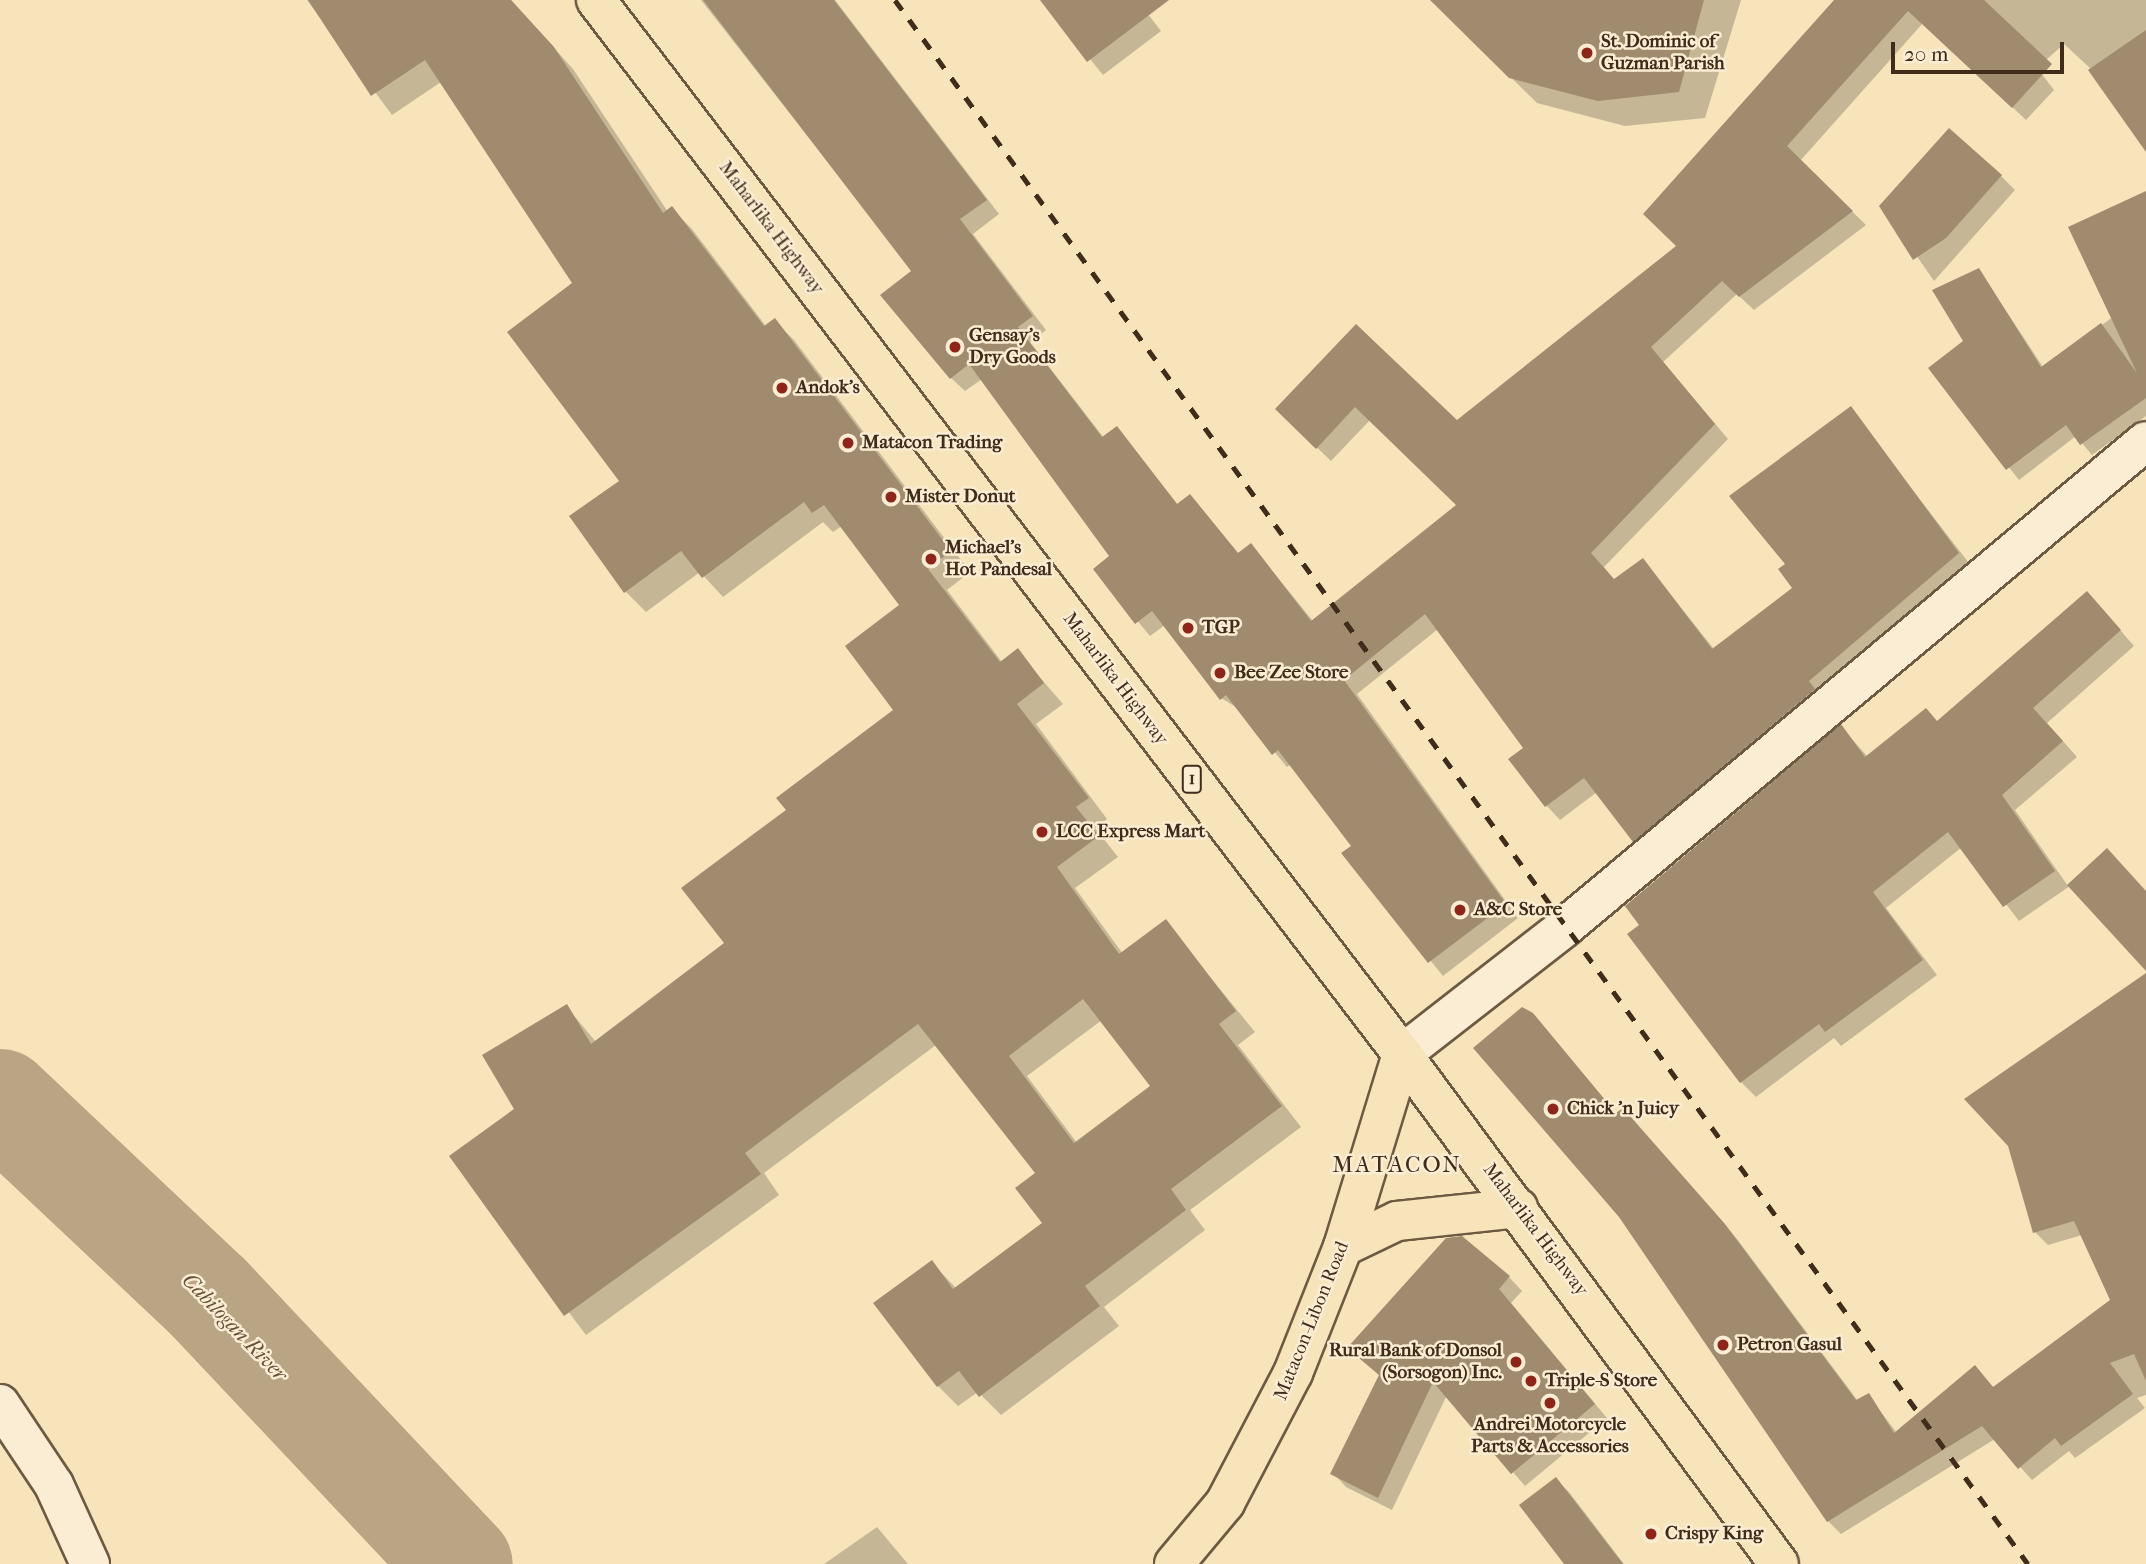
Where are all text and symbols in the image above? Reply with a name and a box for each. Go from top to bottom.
scale bar [1894,28,2067,72]
place label: St. Dominic of Guzman Parish [1601,31,1725,75]
text: 20 m [1904,42,1948,66]
marker: St. Dominic of Guzman Parish [1579,45,1595,61]
street label: Maharlika Highway [714,157,828,299]
place label: Gensay's Dry Goods [969,325,1056,369]
marker: Gensay's Dry Goods [947,339,963,355]
place label: Andok's [796,377,860,399]
marker: Andok's [774,380,790,396]
place label: Matacon Trading [862,432,1002,454]
marker: Matacon Trading [840,435,856,451]
place label: Mister Donut [905,486,1016,508]
marker: Mister Donut [883,489,899,505]
place label: Michael's Hot Pandesal [945,537,1052,581]
marker: Michael's Hot Pandesal [923,551,939,567]
street label: Maharlika Highway [1058,608,1172,750]
place label: TGP [1202,617,1240,639]
marker: TGP [1180,620,1196,636]
place label: Bee Zee Store [1234,662,1348,684]
marker: Bee Zee Store [1212,665,1228,681]
road number: 1 [1182,764,1202,794]
place label: LCC Express Mart [1056,821,1205,843]
marker: LCC Express Mart [1034,824,1050,840]
place label: A&C Store [1474,899,1562,921]
marker: A&C Store [1452,902,1468,918]
place label: Chick 'n Juicy [1567,1098,1679,1120]
marker: Chick 'n Juicy [1545,1101,1561,1117]
district label: MATACON [1333,1151,1461,1179]
street label: Maharlika Highway [1478,1159,1592,1301]
street label: Matacon-Libon Road [1270,1238,1354,1404]
water label: Cabilogan River [177,1268,293,1386]
place label: Petron Gasul [1737,1334,1842,1356]
marker: Petron Gasul [1715,1337,1731,1353]
place label: Rural Bank of Donsol (Sorsogon) Inc. [1329,1340,1502,1384]
marker: Rural Bank of Donsol (Sorsogon) Inc. [1508,1354,1524,1370]
place label: Triple-S Store [1545,1370,1657,1392]
marker: Triple-S Store [1523,1373,1539,1389]
marker: Andrei Motorcycle Parts & Accessories [1542,1395,1558,1411]
place label: Andrei Motorcycle Parts & Accessories [1471,1414,1629,1458]
place label: Crispy King [1665,1523,1763,1545]
marker: Crispy King [1643,1526,1659,1542]

